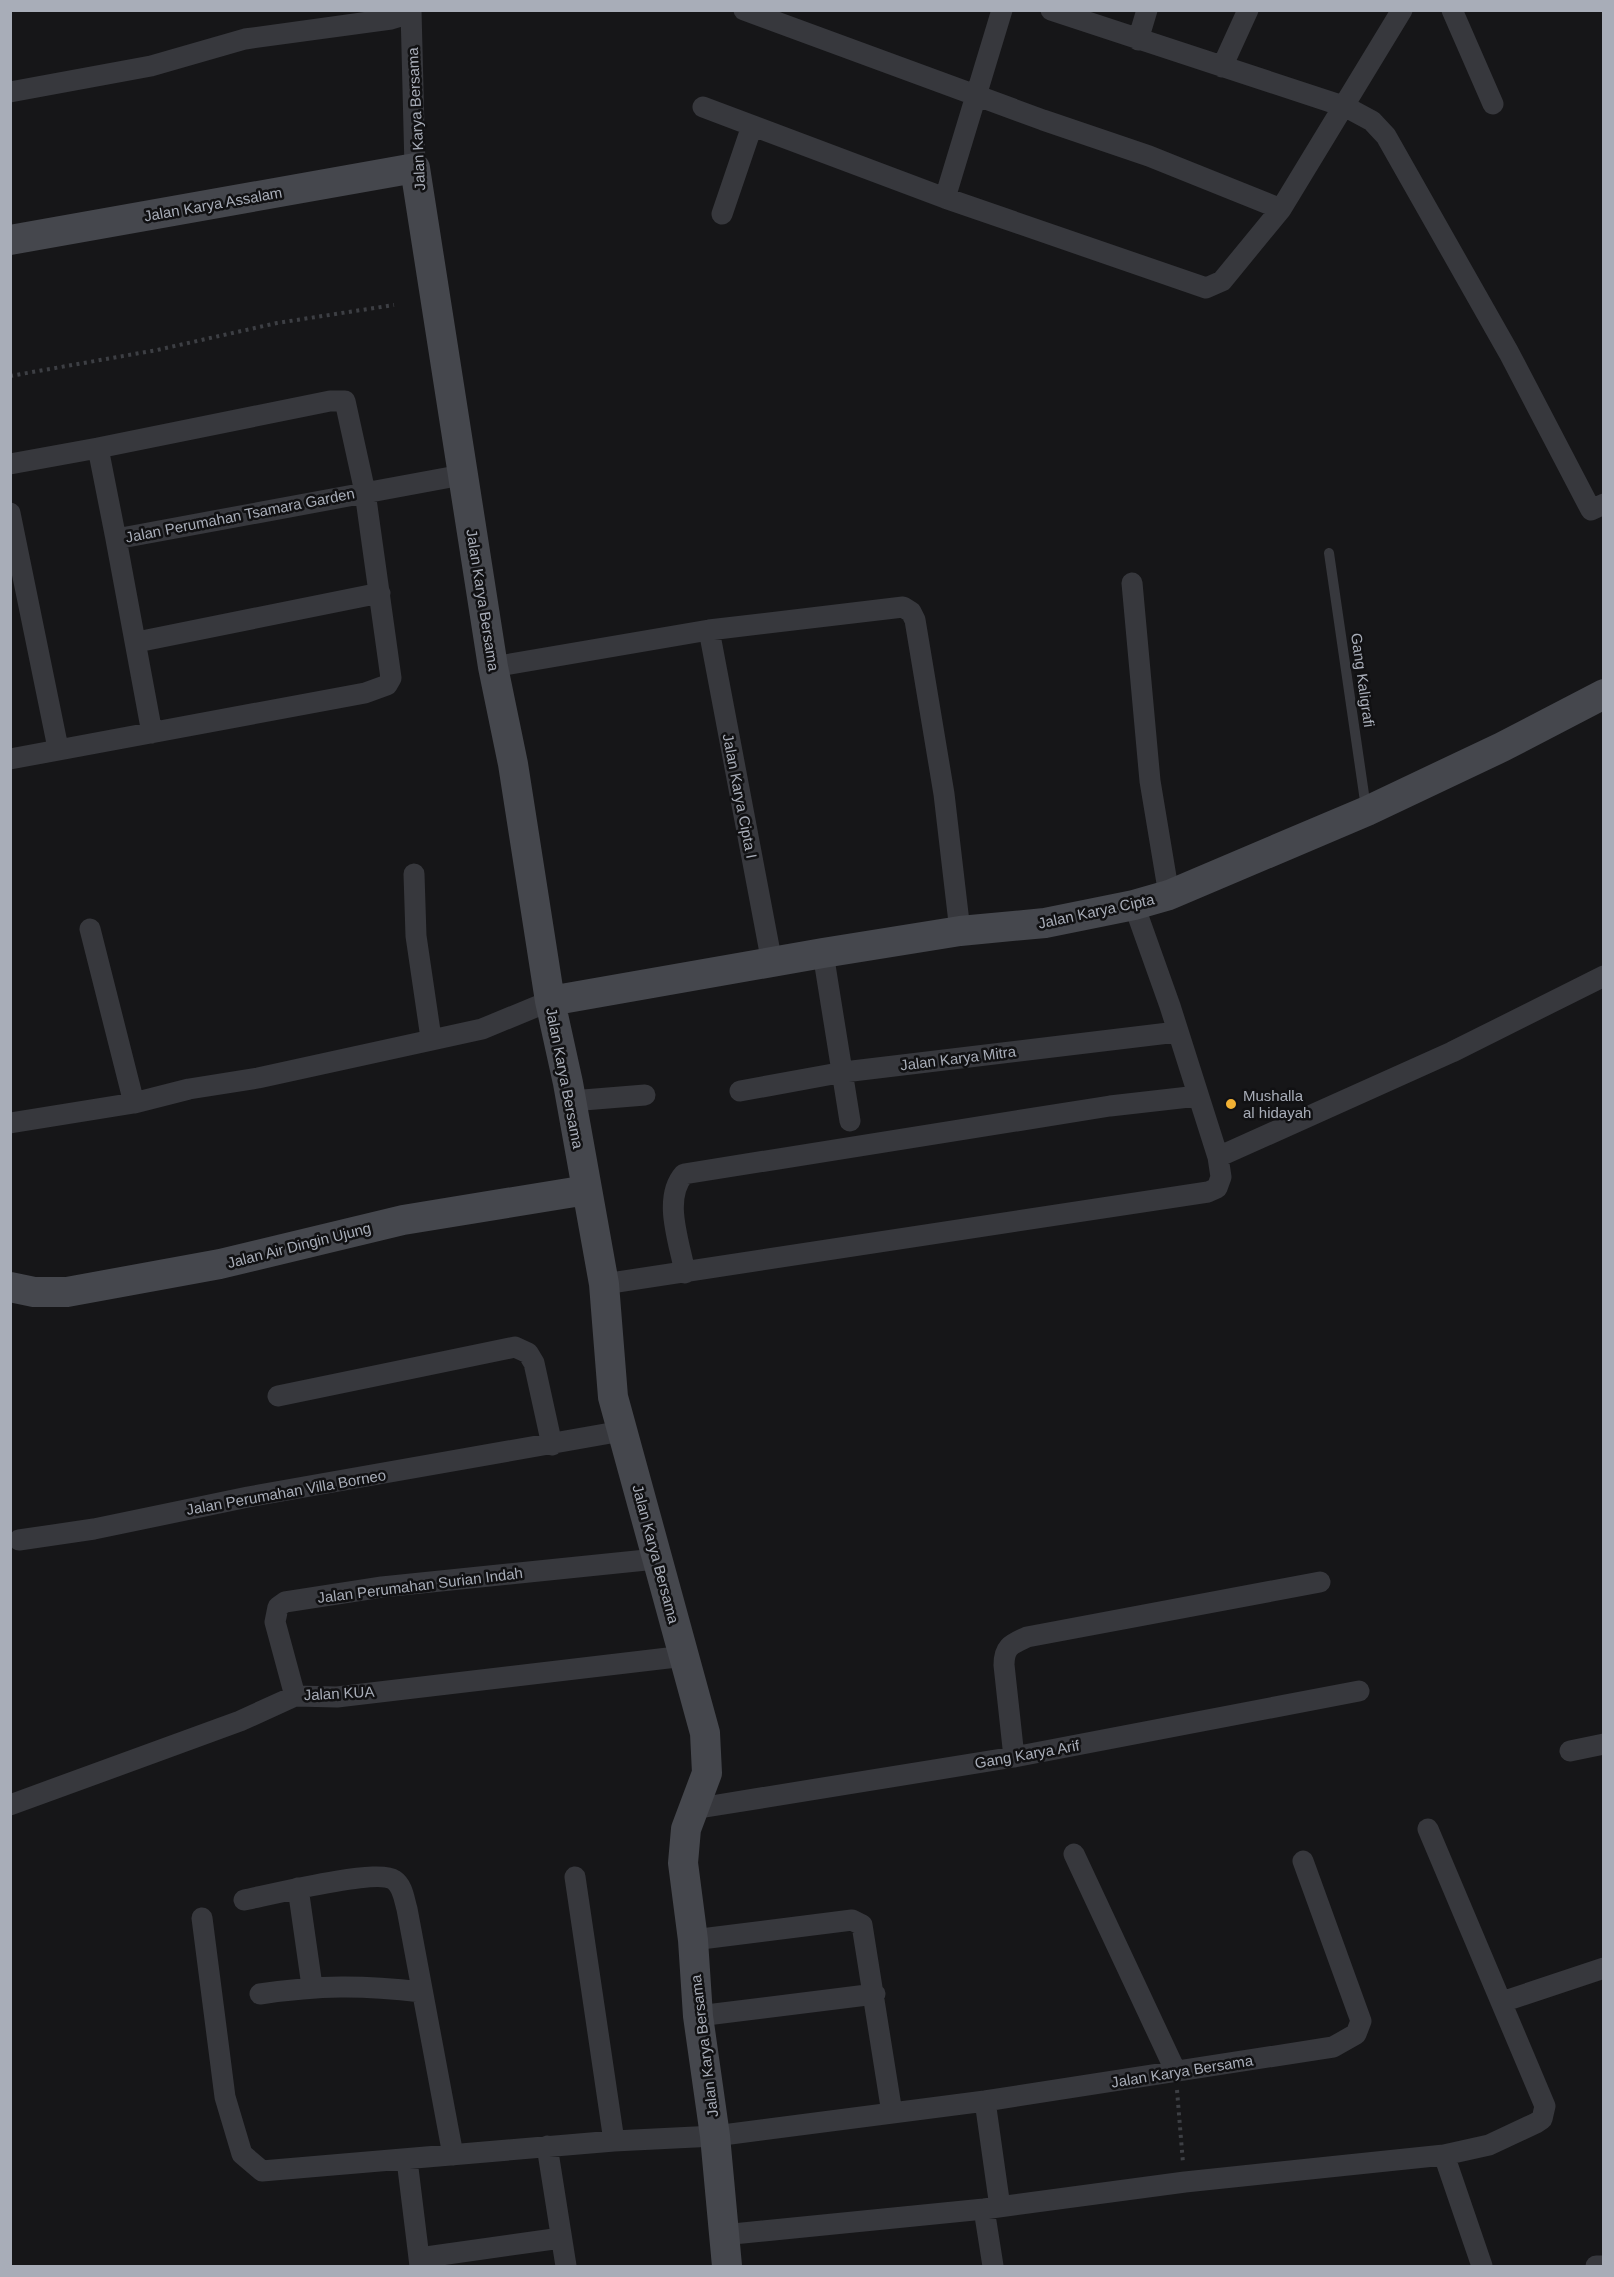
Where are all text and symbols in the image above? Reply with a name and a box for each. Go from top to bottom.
street label: Jalan Karya Bersama [404,46,428,191]
street label: Jalan Karya Assalam [143,183,283,225]
street label: Jalan Perumahan Tsamara Garden [124,484,356,546]
street label: Jalan Karya Bersama [463,528,503,673]
street label: Gang Kaligrafi [1348,632,1378,728]
street label: Jalan Karya Cipta I [720,732,760,860]
street label: Jalan Karya Cipta [1036,890,1156,932]
street label: Jalan Karya Bersama [543,1006,587,1151]
street label: Jalan Karya Mitra [899,1042,1018,1074]
place label: Mushalla al hidayah [1243,1087,1311,1121]
marker: Mushalla al hidayah [1224,1097,1238,1111]
street label: Jalan Air Dingin Ujung [225,1219,373,1271]
street label: Jalan Perumahan Villa Borneo [185,1466,387,1518]
street label: Jalan Karya Bersama [629,1483,683,1626]
street label: Jalan Perumahan Surian Indah [316,1564,524,1606]
street label: Jalan KUA [303,1683,375,1703]
street label: Gang Karya Arif [973,1736,1081,1772]
street label: Jalan Karya Bersama [687,1973,721,2118]
street label: Jalan Karya Bersama [1110,2051,1255,2091]

